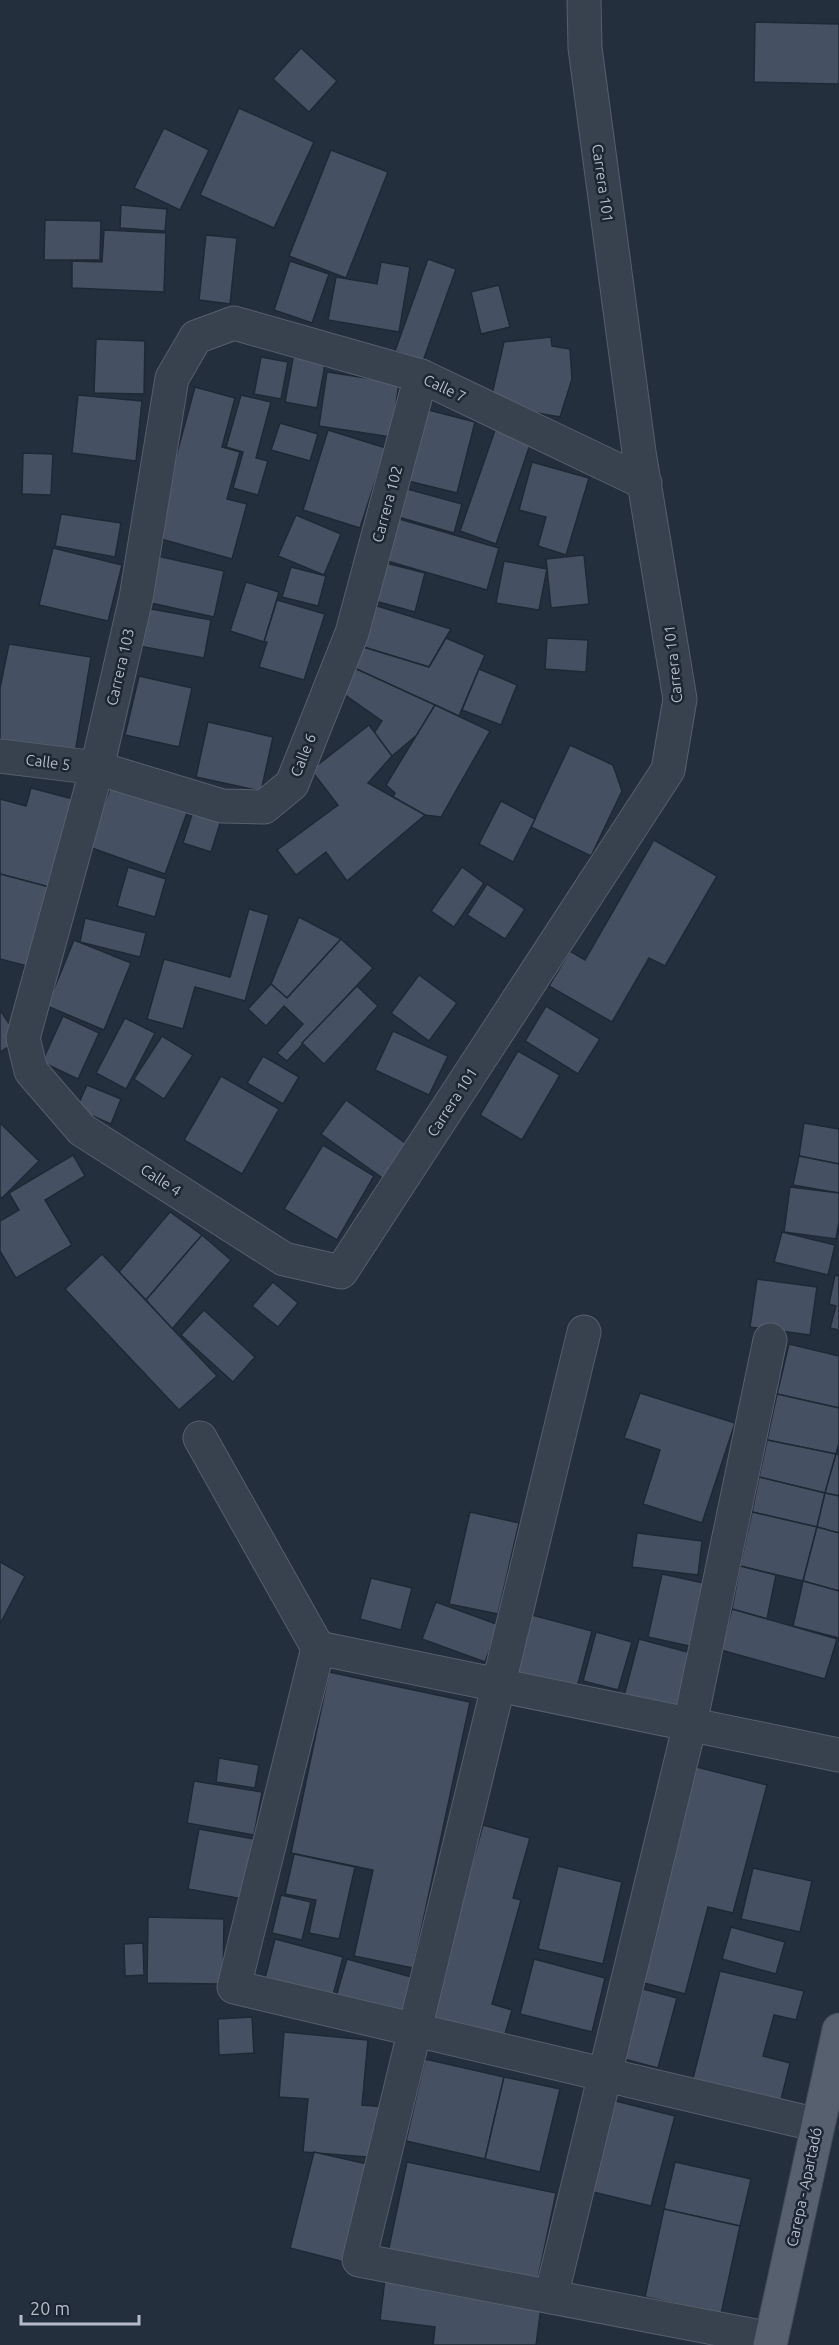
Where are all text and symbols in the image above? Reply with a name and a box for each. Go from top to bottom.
street label: Carrera 101 [589,143,617,223]
street label: Calle 7 [421,371,469,405]
street label: Carrera 102 [369,464,405,544]
street label: Carrera 101 [660,624,686,704]
street label: Carrera 103 [103,627,137,707]
street label: Calle 6 [287,731,319,779]
street label: Calle 5 [25,751,71,773]
street label: Carrera 101 [423,1064,481,1140]
street label: Calle 4 [138,1161,184,1199]
street label: Carepa - Apartadó [783,2126,825,2248]
scale bar [21,2288,140,2326]
text: 20 m [30,2298,70,2318]

